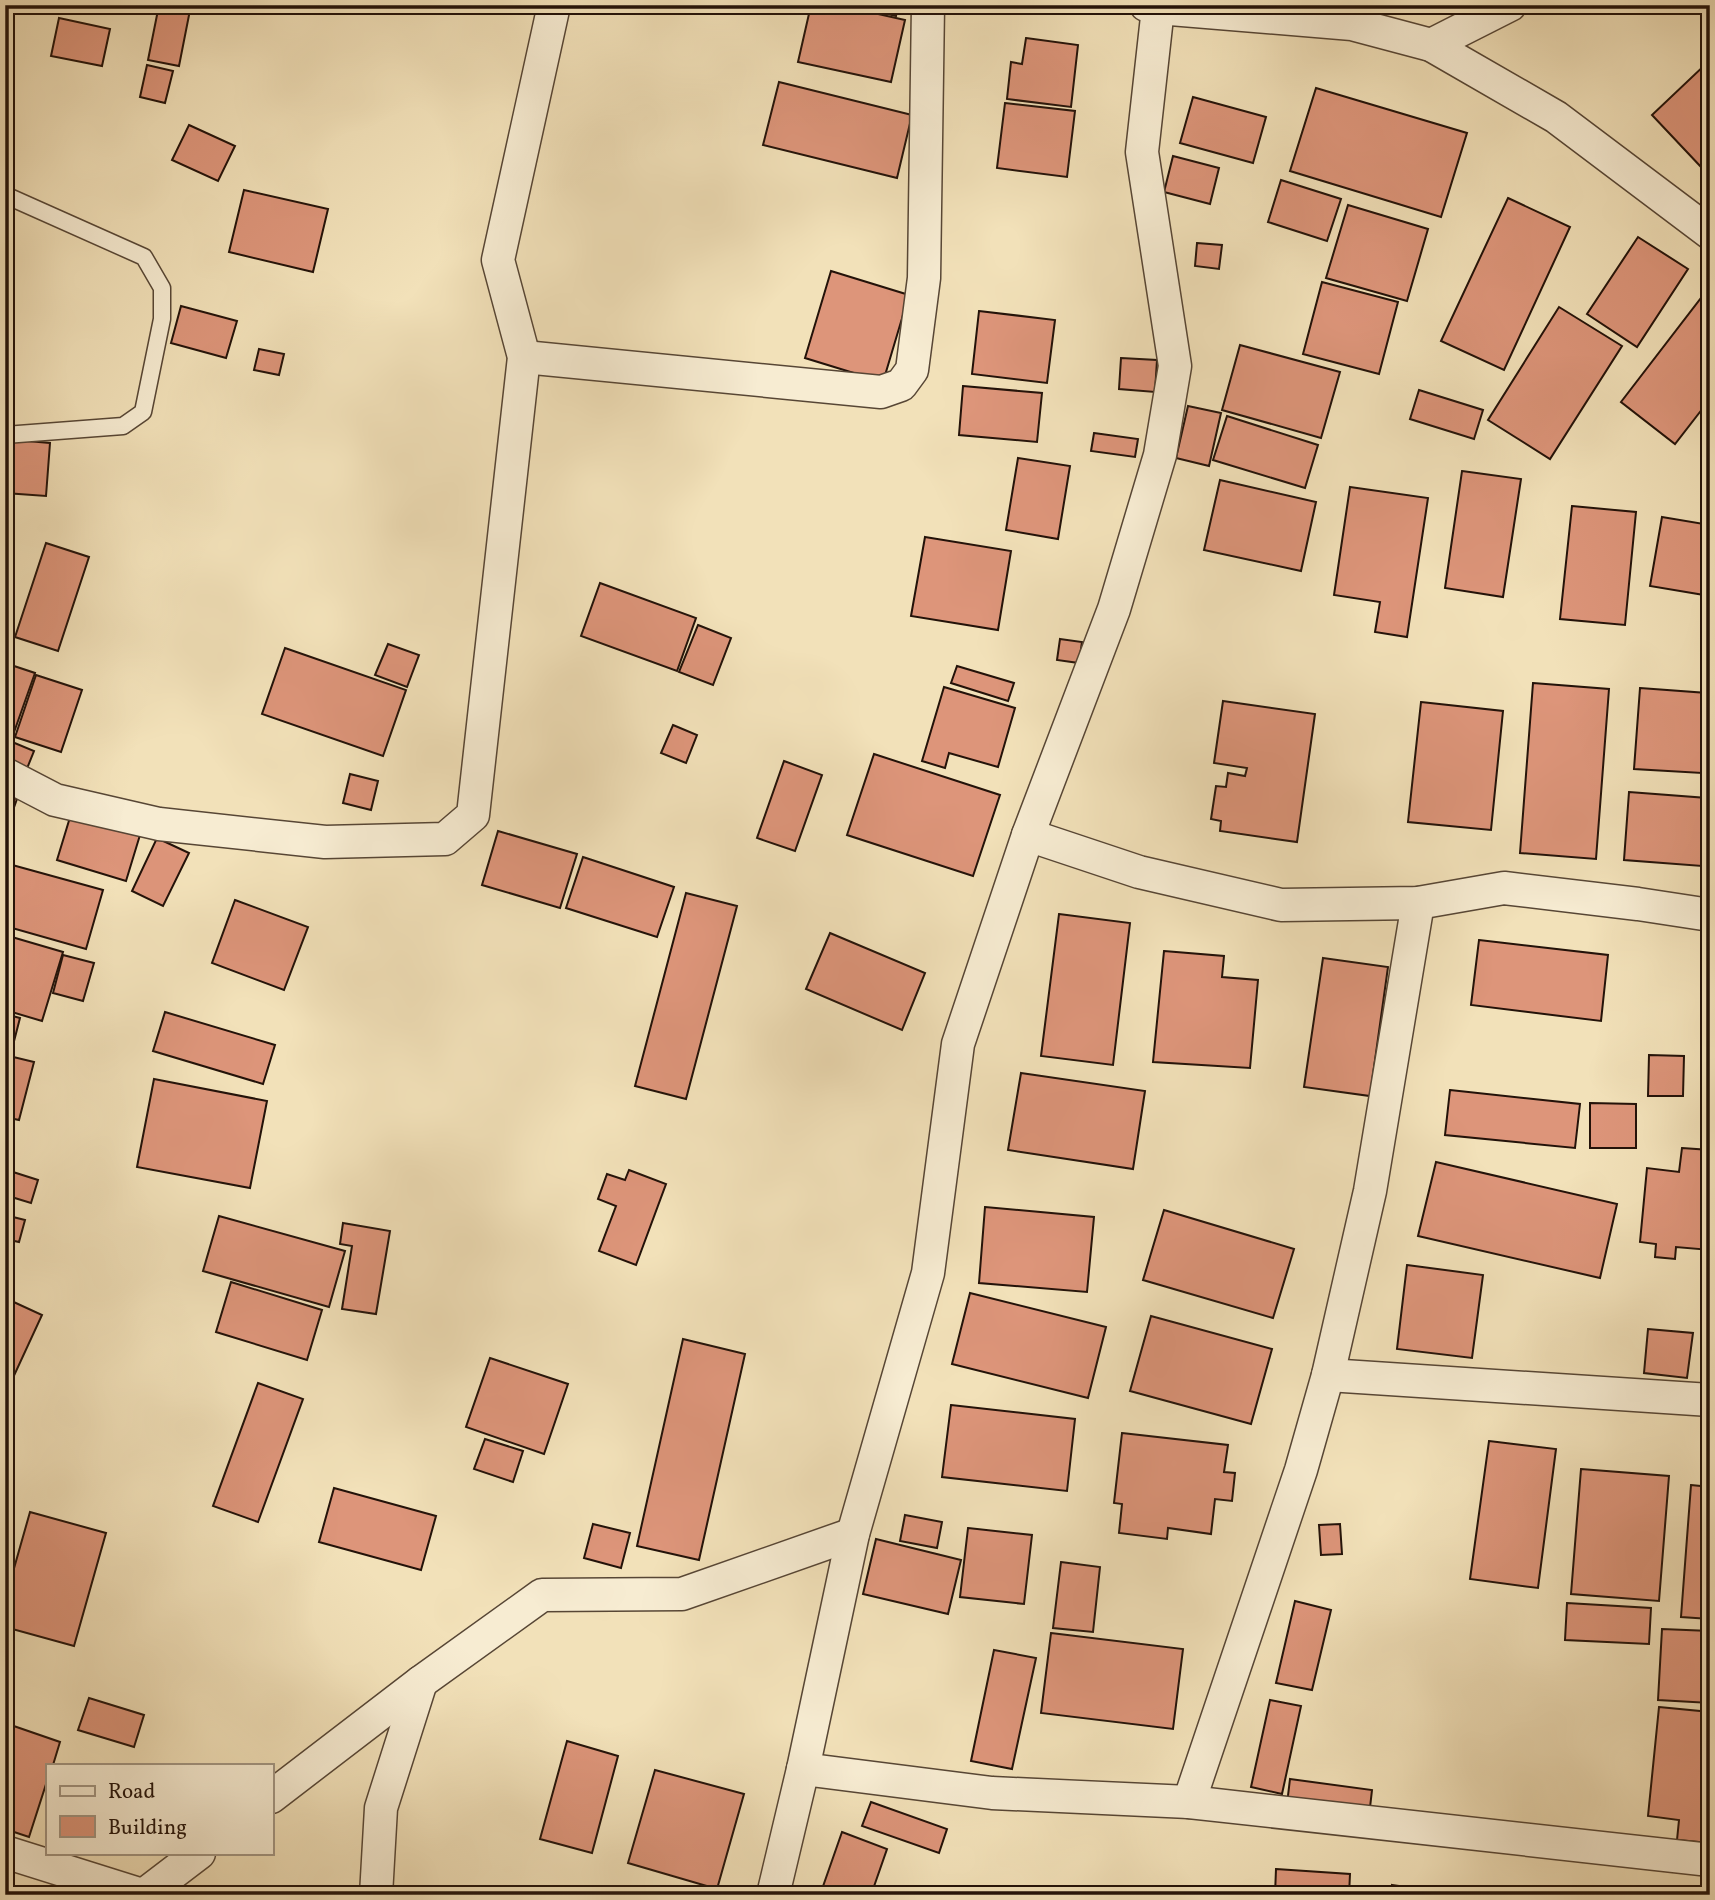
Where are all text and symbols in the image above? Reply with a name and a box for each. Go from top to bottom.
legend [46,1764,273,1854]
text: Road [108,1778,155,1807]
text: Building [108,1814,187,1843]

